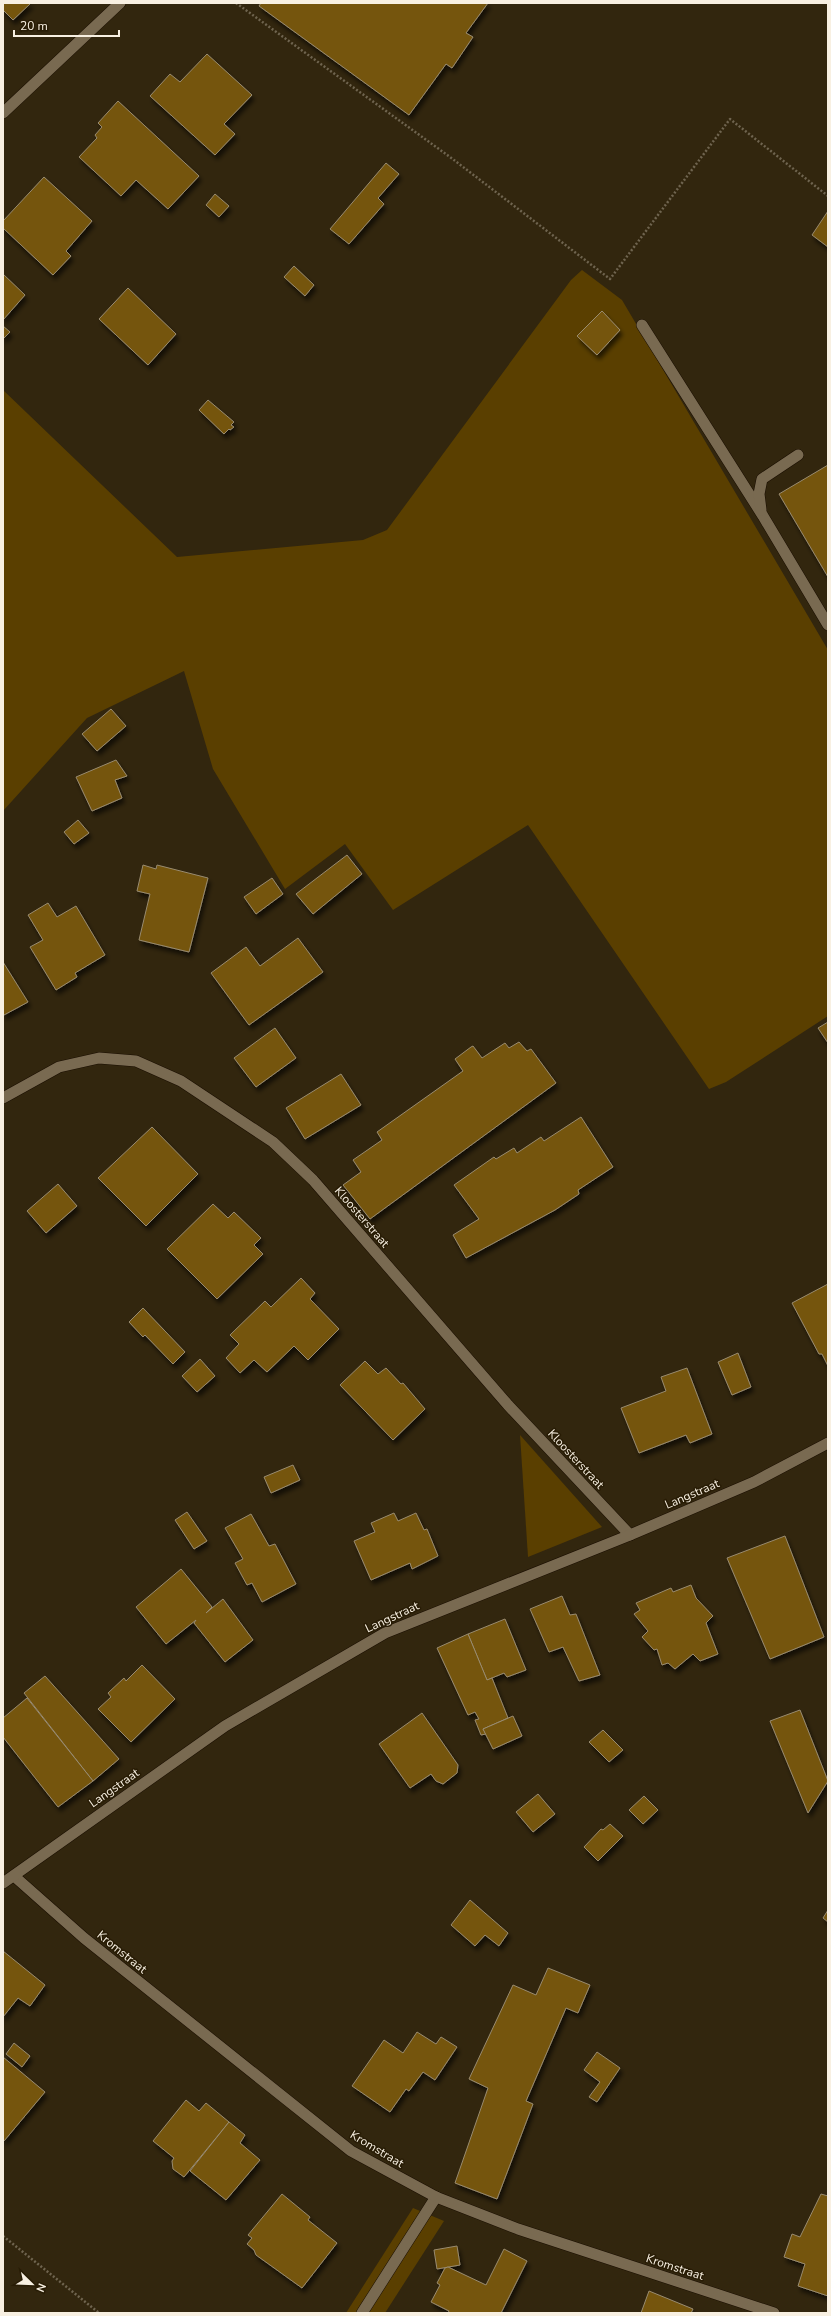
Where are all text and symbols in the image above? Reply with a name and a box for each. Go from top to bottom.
scale bar [14,12,119,38]
text: 20 m [20,18,48,34]
street label: Kloosterstraat [331,1183,393,1251]
street label: Kloosterstraat [544,1426,608,1493]
street label: Langstraat [662,1475,722,1513]
street label: Langstraat [362,1597,422,1636]
street label: Langstraat [86,1764,143,1811]
street label: Kromstraat [94,1927,151,1978]
street label: Kromstraat [347,2127,407,2172]
street label: Kromstraat [644,2250,707,2284]
north arrow [12,2264,52,2304]
text: N [32,2281,49,2294]

